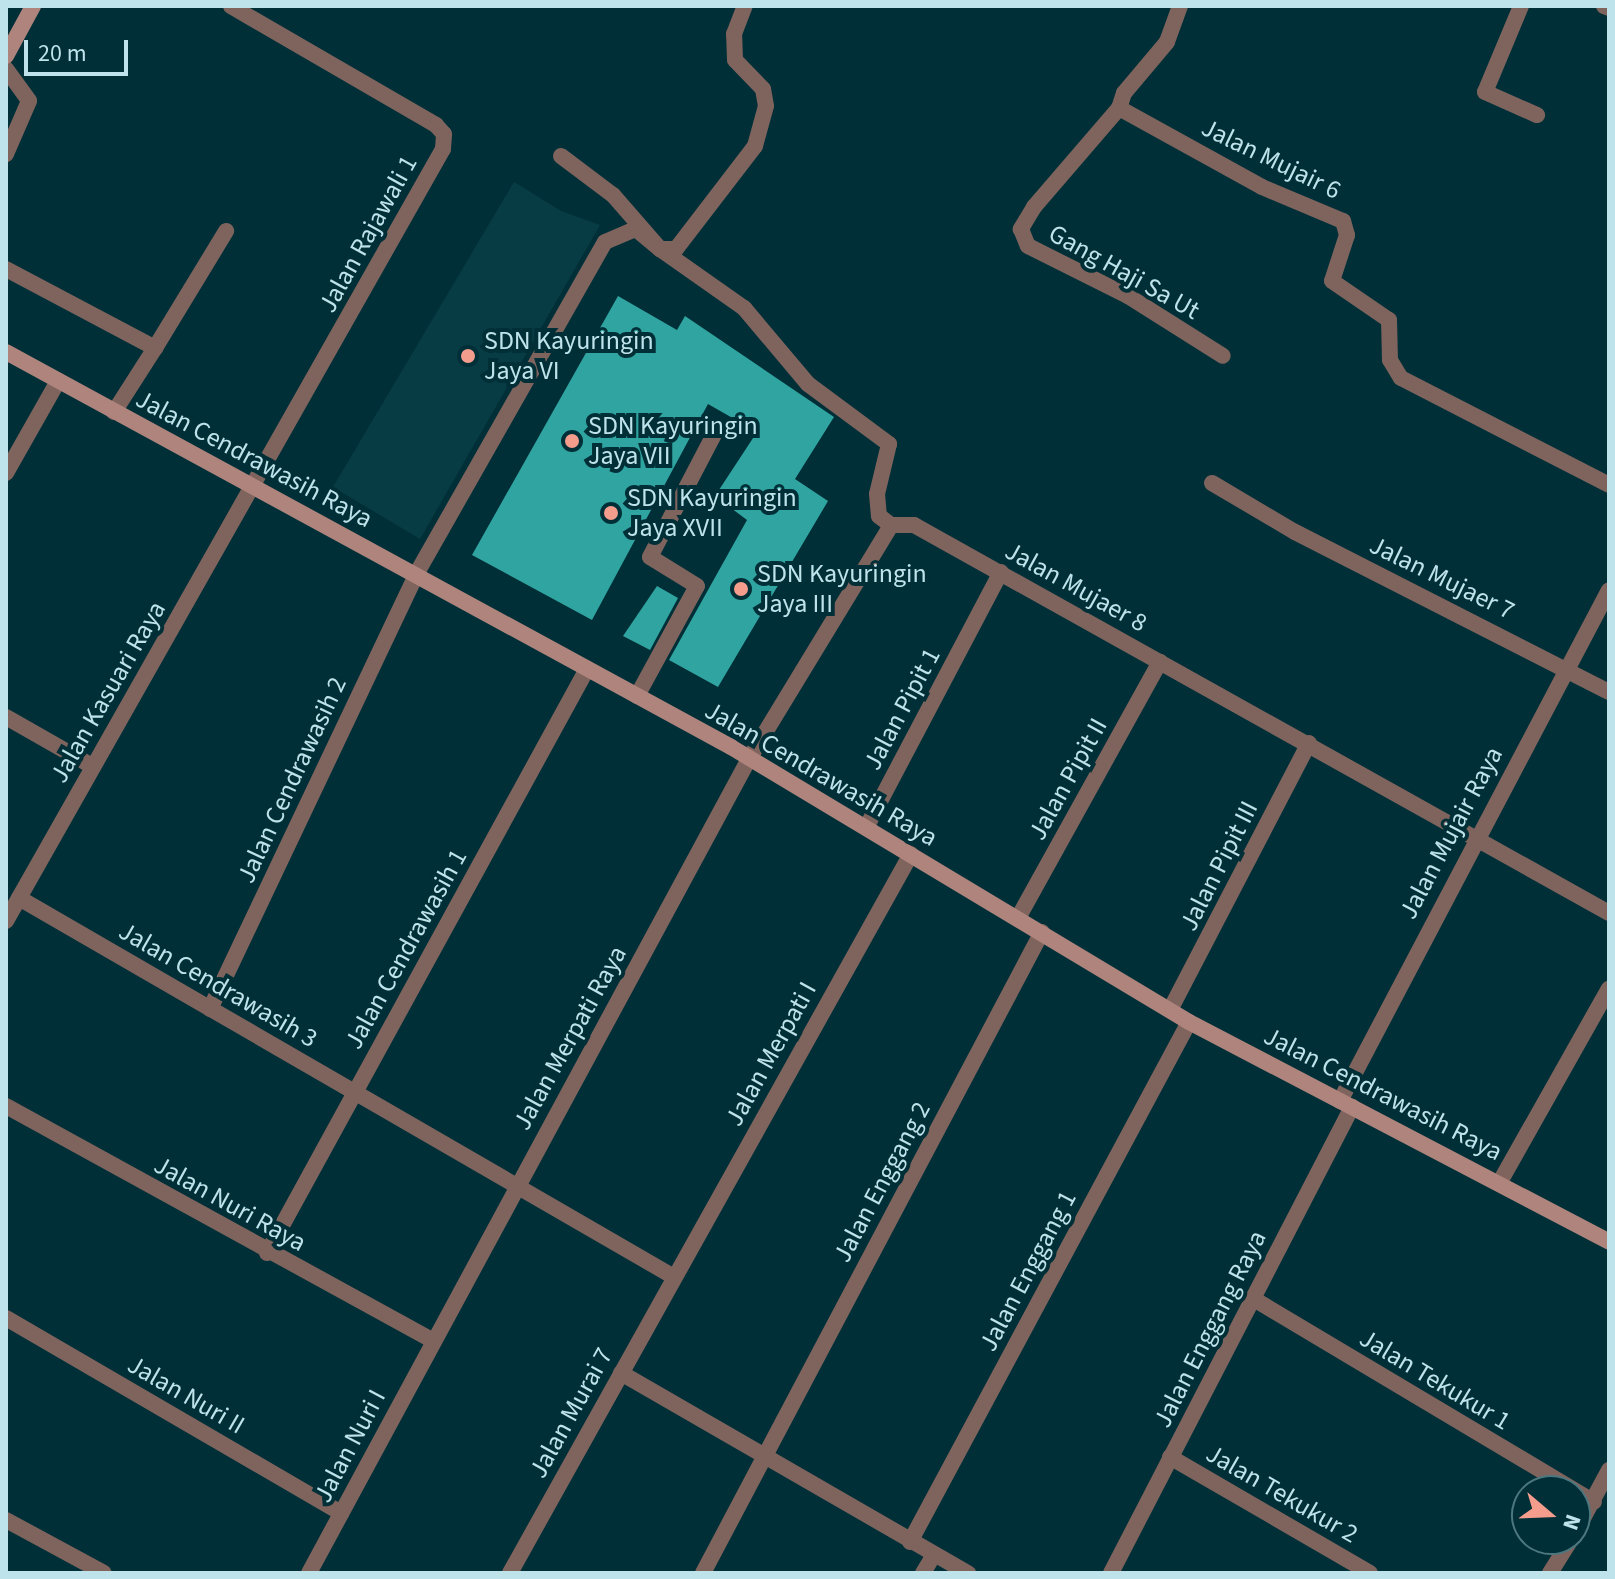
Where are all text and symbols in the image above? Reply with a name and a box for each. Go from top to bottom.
scale bar [28,24,132,74]
text: 20 m [38,36,87,71]
street label: Jalan Mujair 6 [1196,112,1346,206]
street label: Jalan Rajawali 1 [312,150,424,318]
street label: Gang Haji Sa Ut [1043,218,1205,326]
place label: SDN Kayuringin Jaya VI [484,325,654,386]
marker: SDN Kayuringin Jaya VI [459,347,477,365]
street label: Jalan Cendrawasih Raya [130,383,378,535]
place label: SDN Kayuringin Jaya VII [588,410,758,472]
marker: SDN Kayuringin Jaya VII [563,432,581,450]
place label: SDN Kayuringin Jaya XVII [627,482,797,544]
marker: SDN Kayuringin Jaya XVII [602,504,620,522]
street label: Jalan Mujaer 7 [1364,529,1520,627]
street label: Jalan Mujaer 8 [1000,535,1152,639]
place label: SDN Kayuringin Jaya III [757,558,927,620]
marker: SDN Kayuringin Jaya III [732,580,750,598]
street label: Jalan Kasuari Raya [43,596,173,788]
street label: Jalan Pipit 1 [857,643,947,775]
street label: Jalan Cendrawasih 2 [231,672,353,888]
street label: Jalan Cendrawasih Raya [699,695,943,853]
street label: Jalan Pipit II [1022,713,1114,845]
street label: Jalan Mujair Raya [1393,742,1509,924]
street label: Jalan Pipit III [1173,796,1265,936]
street label: Jalan Cendrawasih 1 [338,844,474,1054]
street label: Jalan Cendrawasih 3 [113,916,323,1054]
street label: Jalan Merpati Raya [507,941,633,1135]
street label: Jalan Merpati I [719,977,823,1131]
street label: Jalan Cendrawasih Raya [1259,1020,1507,1168]
street label: Jalan Enggang 2 [827,1097,937,1267]
street label: Jalan Nuri Raya [149,1149,311,1259]
street label: Jalan Enggang 1 [973,1186,1083,1356]
street label: Jalan Enggang Raya [1147,1225,1273,1433]
street label: Jalan Tekukur 1 [1354,1323,1516,1437]
street label: Jalan Murai 7 [523,1343,619,1483]
street label: Jalan Nuri II [122,1349,250,1441]
street label: Jalan Nuri I [307,1384,393,1508]
street label: Jalan Tekukur 2 [1200,1438,1364,1550]
north arrow [1511,1475,1591,1555]
text: N [1554,1510,1589,1534]

